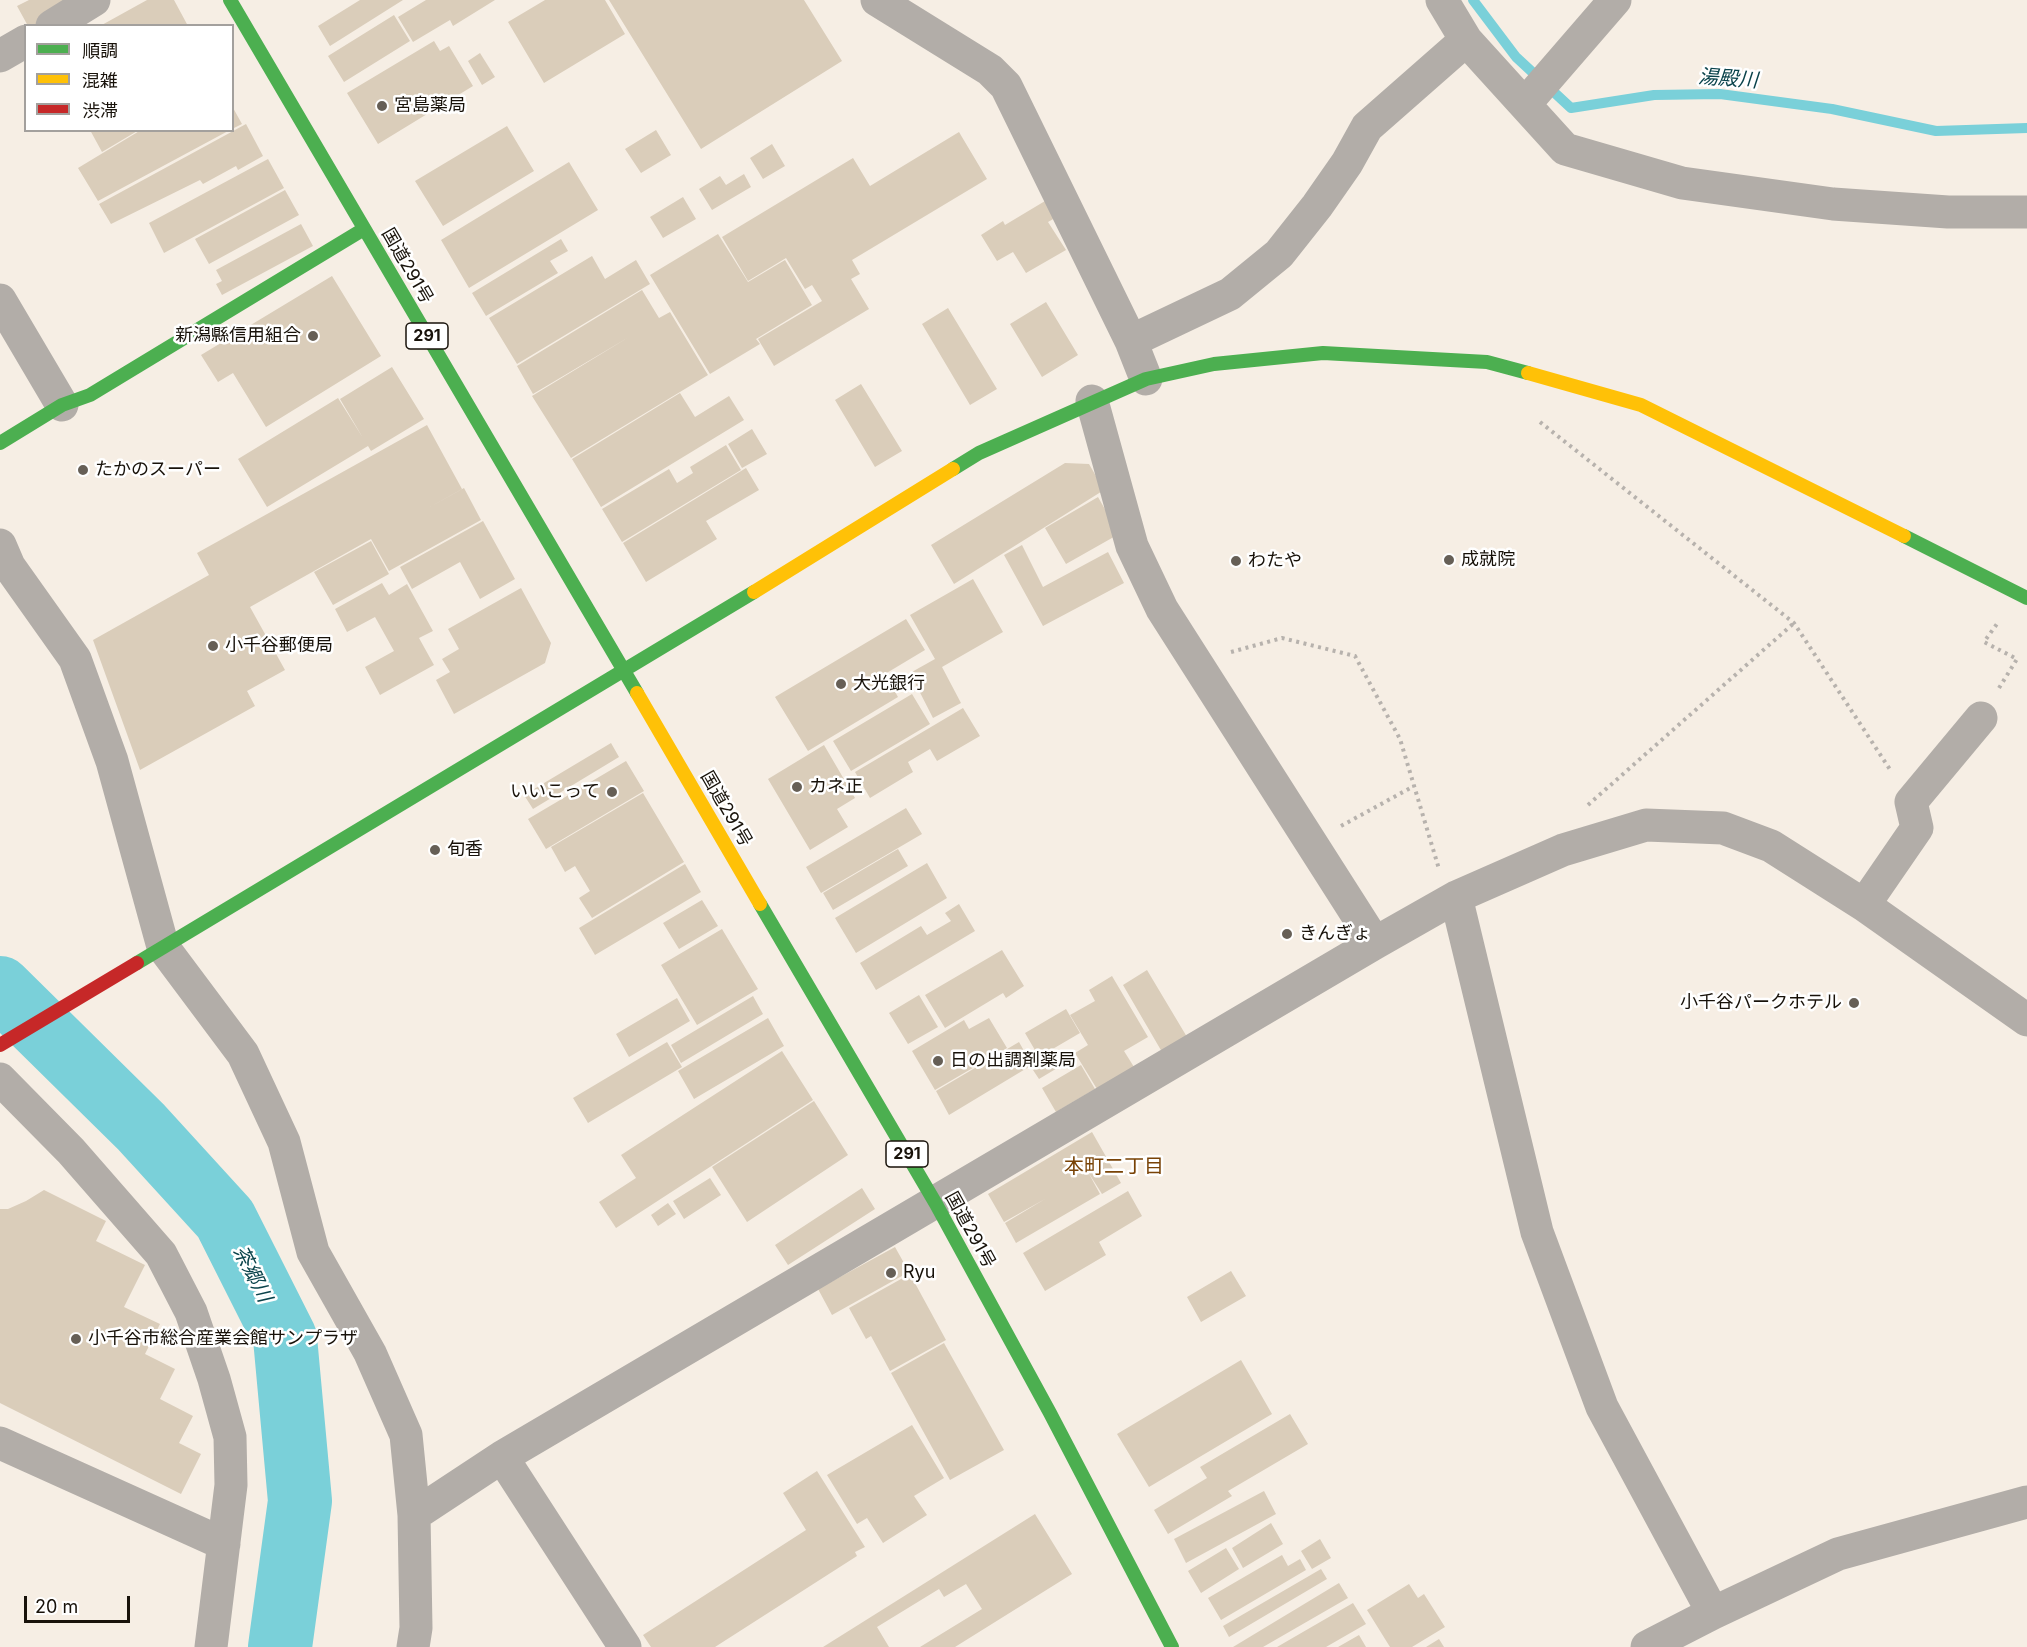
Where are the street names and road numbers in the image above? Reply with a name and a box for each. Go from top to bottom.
street label: 国道291号 [377,224,437,308]
road number: 291 [406,323,448,349]
street label: 国道291号 [696,767,756,851]
road number: 291 [886,1141,928,1167]
street label: 国道291号 [940,1188,1000,1272]

